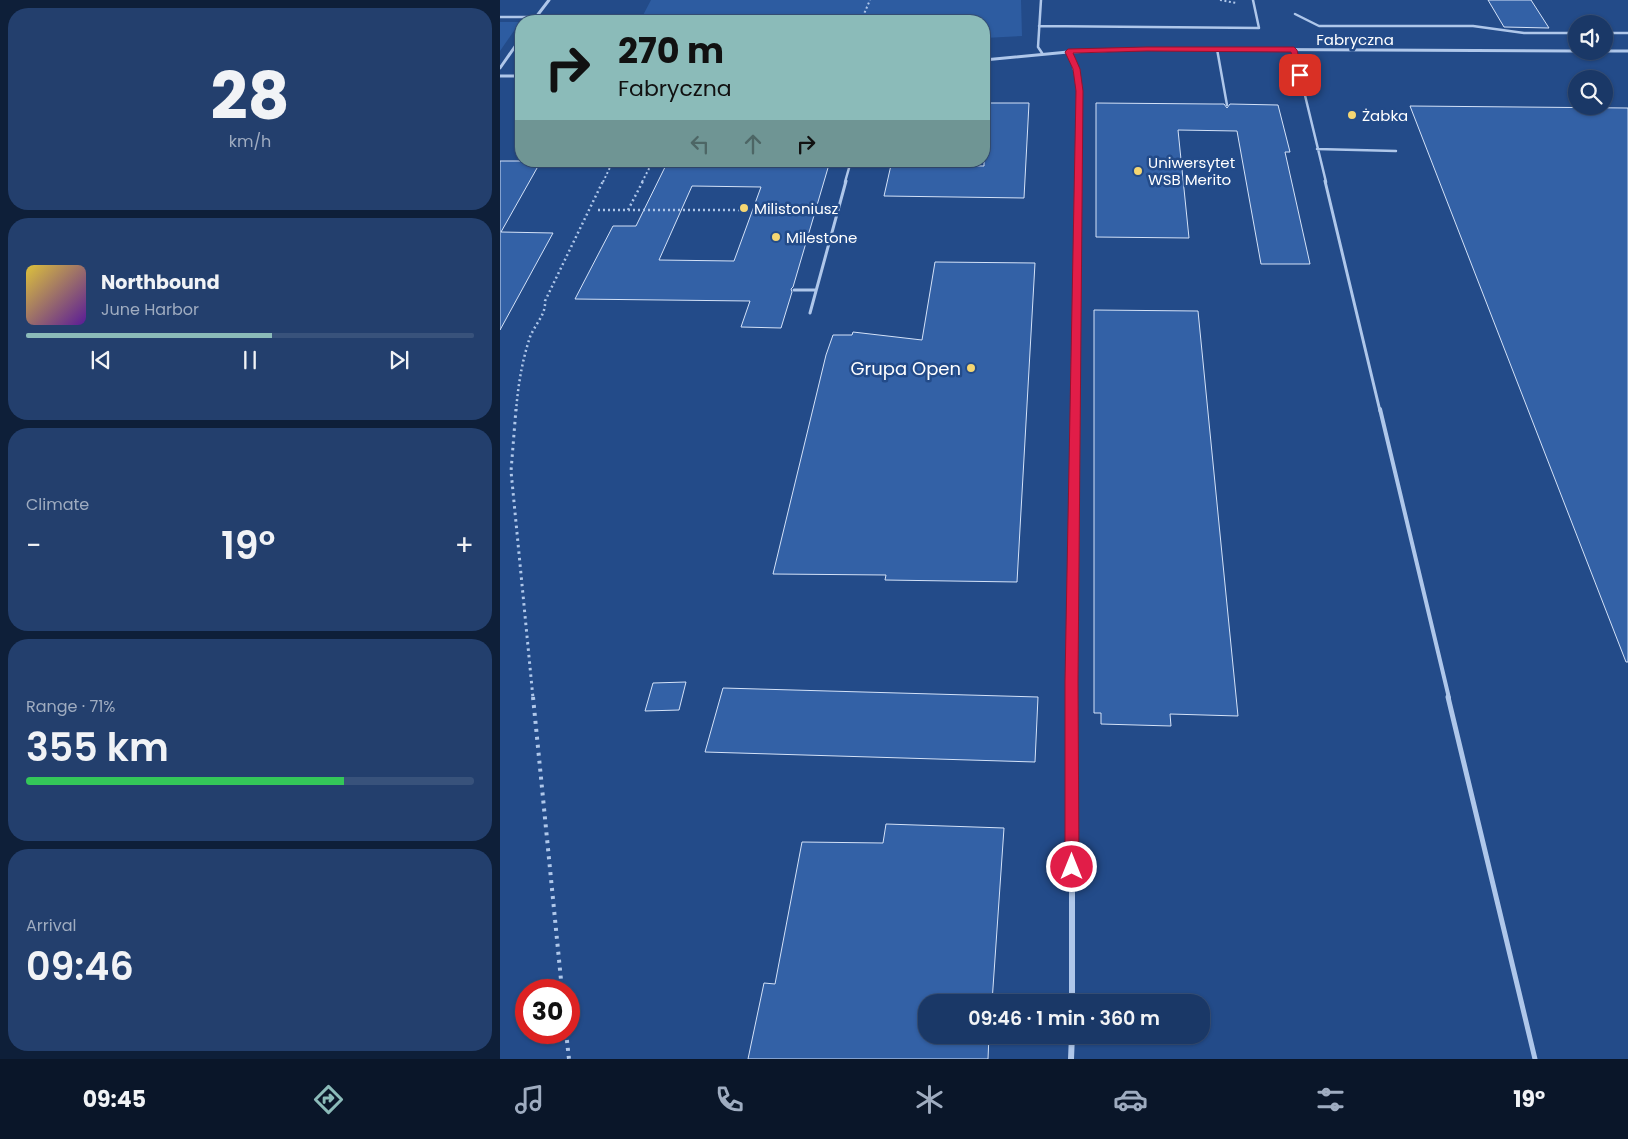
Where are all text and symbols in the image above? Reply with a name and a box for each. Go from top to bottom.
map controls [1568,15,1613,115]
button: sound [1568,15,1613,60]
text: 270 m [618,26,724,75]
street label: Fabryczna [1316,29,1394,50]
icon: right [535,35,600,100]
text: 28 [210,51,290,142]
pin [1279,54,1321,96]
icon: arrive [1286,61,1314,89]
button: search [1568,70,1613,115]
text: Fabryczna [618,73,732,104]
place label: Żabka [1362,105,1408,126]
marker: Żabka [1346,109,1358,121]
text: km/h [229,130,271,153]
icon: left [686,130,714,158]
icon: ahead [739,130,767,158]
icon: right [792,130,820,158]
place label: Uniwersytet WSB Merito [1148,152,1235,190]
marker: Uniwersytet WSB Merito [1132,165,1144,177]
place label: Milistoniusz [754,198,839,219]
marker: Milistoniusz [738,202,750,214]
place label: Milestone [786,227,857,248]
marker: Milestone [770,231,782,243]
text: Northbound [101,269,220,296]
text: June Harbor [101,298,199,321]
icon: previous [87,346,115,374]
icon: pause [236,346,264,374]
icon: next [385,346,413,374]
place label: Grupa Open [851,356,961,381]
marker: Grupa Open [965,362,977,374]
text: Climate [26,493,89,516]
text: 19° [221,519,275,572]
text: − [26,526,41,565]
text: + [455,526,474,565]
text: Range · 71% [26,695,115,718]
text: 355 km [26,721,169,774]
position arrow [1045,840,1097,892]
text: Arrival [26,914,76,937]
text: 09:46 [26,940,134,993]
speed limit sign: 30 [515,979,580,1044]
text: 09:46 · 1 min · 360 m [968,1005,1160,1032]
icon: directions [311,1082,346,1117]
icon: music [512,1082,547,1117]
icon: phone [712,1082,747,1117]
icon: climate [912,1082,947,1117]
icon: car [1113,1082,1148,1117]
icon: filters [1313,1082,1348,1117]
text: 09:45 [83,1084,146,1115]
text: 19° [1513,1084,1545,1115]

